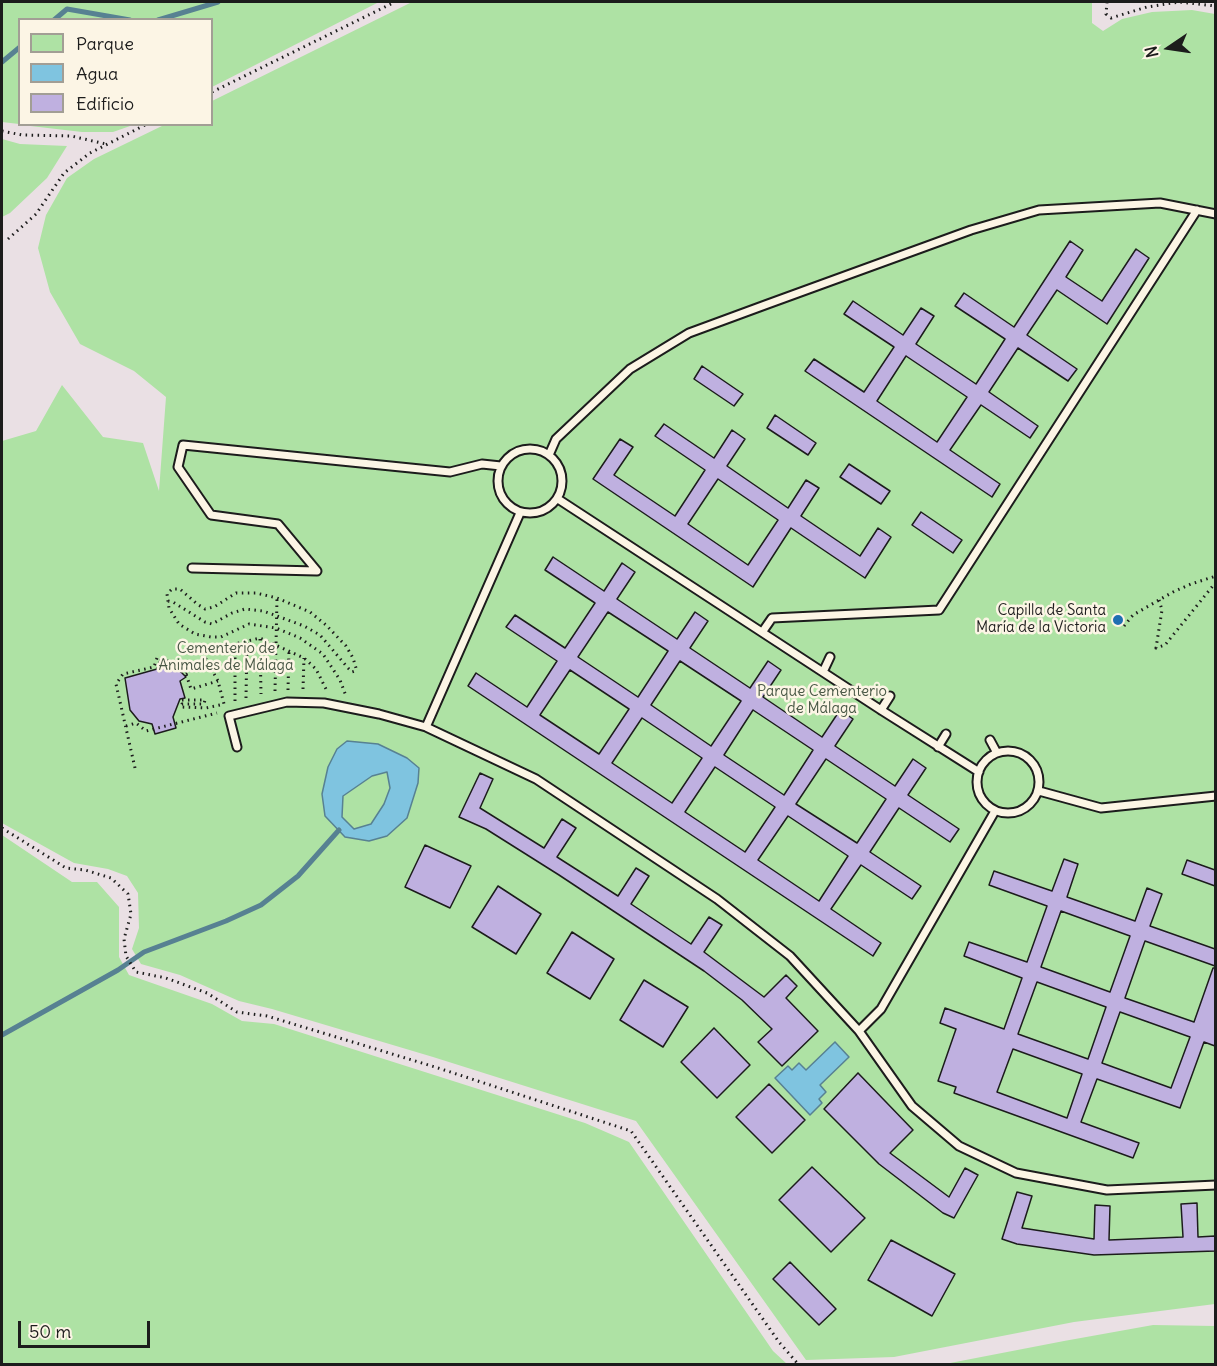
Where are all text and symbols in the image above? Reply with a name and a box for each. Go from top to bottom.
legend [18,18,213,126]
north arrow [1139,18,1199,78]
text: Parque [76,32,134,55]
text: N [1140,44,1162,60]
text: Agua [76,62,118,85]
text: Edificio [76,92,134,115]
place label: Capilla de Santa María de la Victoria [976,602,1106,637]
marker: Capilla de Santa María de la Victoria [1111,613,1125,627]
park label: Cementerio de Animales de Málaga [158,640,294,675]
park label: Parque Cementerio de Málaga [757,683,887,718]
scale bar [21,1309,153,1347]
text: 50 m [29,1320,71,1343]

